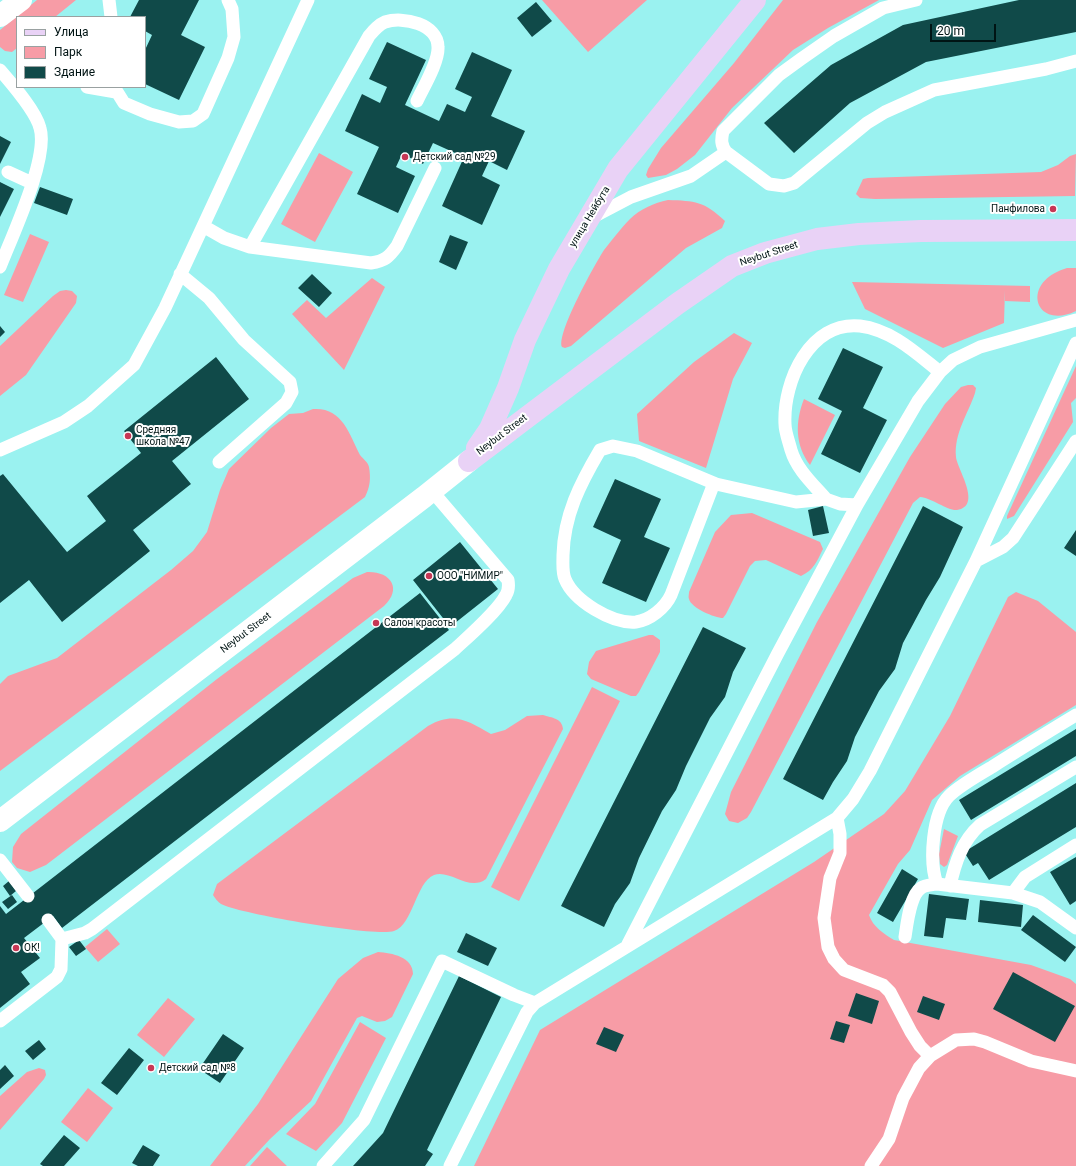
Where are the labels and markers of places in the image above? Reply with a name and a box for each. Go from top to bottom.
place label: Детский сад №29 [413,151,496,163]
marker: Детский сад №29 [400,152,410,162]
place label: Панфилова [991,203,1045,215]
marker: Панфилова [1048,204,1058,214]
place label: Средняя школа №47 [136,424,190,448]
marker: Средняя школа №47 [123,431,133,441]
place label: ООО "НИМИР" [437,570,503,582]
marker: ООО "НИМИР" [424,571,434,581]
place label: Салон красоты [384,617,456,629]
marker: Салон красоты [371,618,381,628]
place label: ОК! [24,942,40,954]
marker: ОК! [11,943,21,953]
place label: Детский сад №8 [159,1062,236,1074]
marker: Детский сад №8 [146,1063,156,1073]

